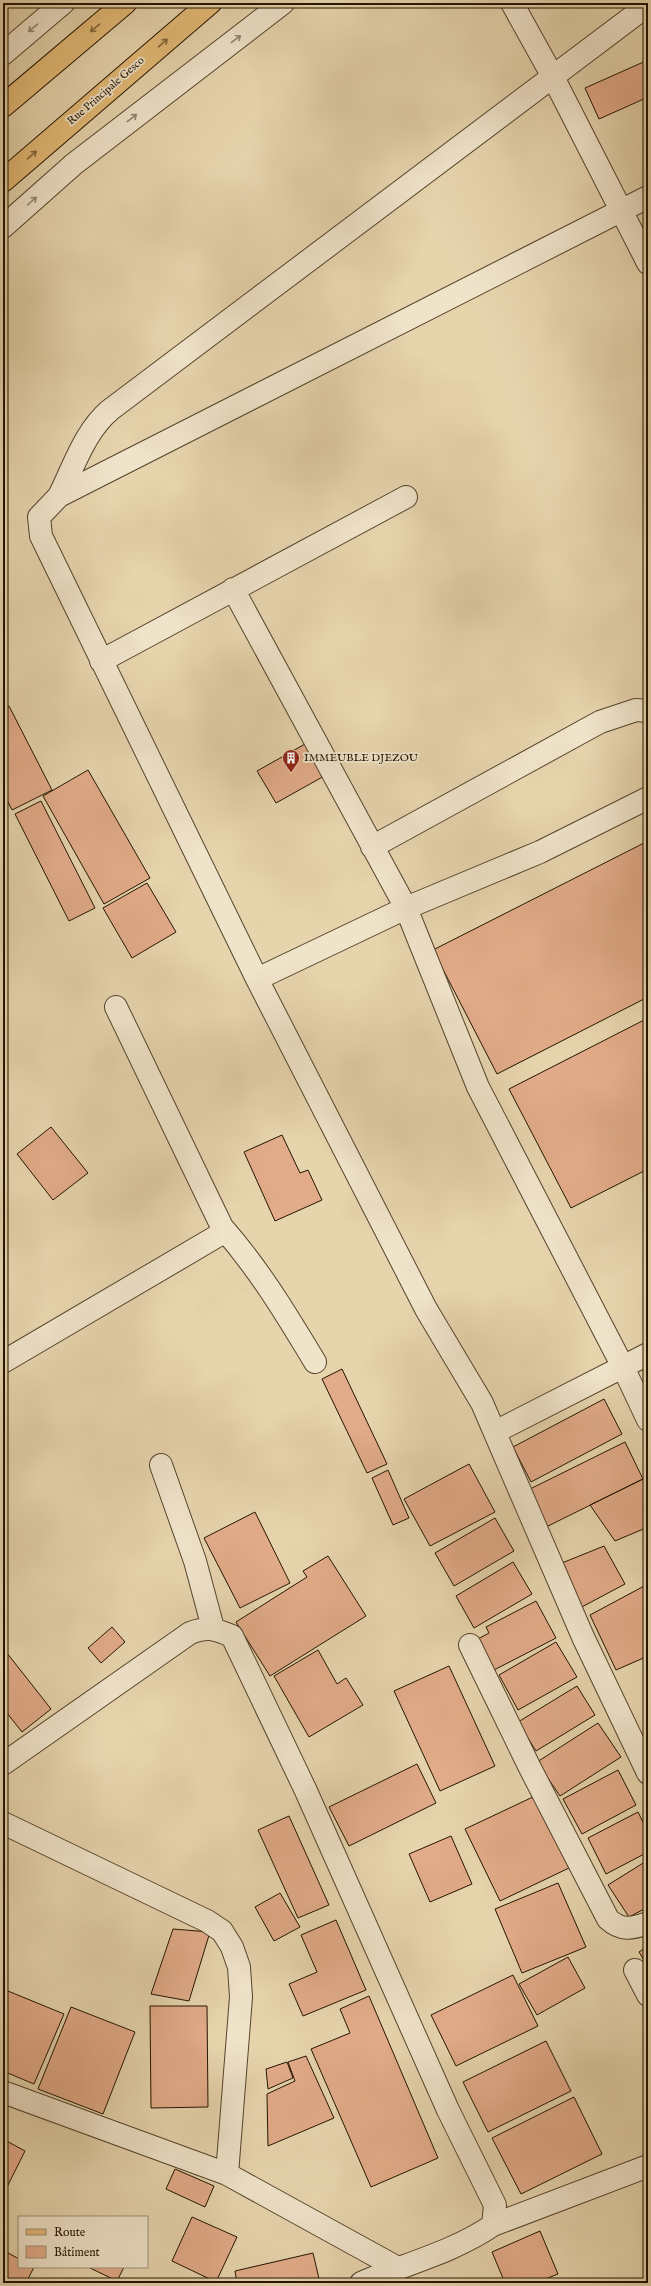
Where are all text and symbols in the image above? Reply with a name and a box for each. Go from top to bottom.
one-way arrow [28,24,39,33]
one-way arrow [90,24,100,33]
one-way arrow [230,35,241,44]
one-way arrow [157,38,168,47]
street label: Rue Principale Gesco [65,54,148,128]
one-way arrow [127,114,138,123]
one-way arrow [27,151,38,160]
one-way arrow [27,197,37,206]
building icon: IMMEUBLE DJEZOU [281,748,301,773]
place label: IMMEUBLE DJEZOU [304,751,419,765]
legend [18,2216,148,2268]
text: Route [54,2225,86,2240]
text: Bâtiment [54,2245,100,2260]

